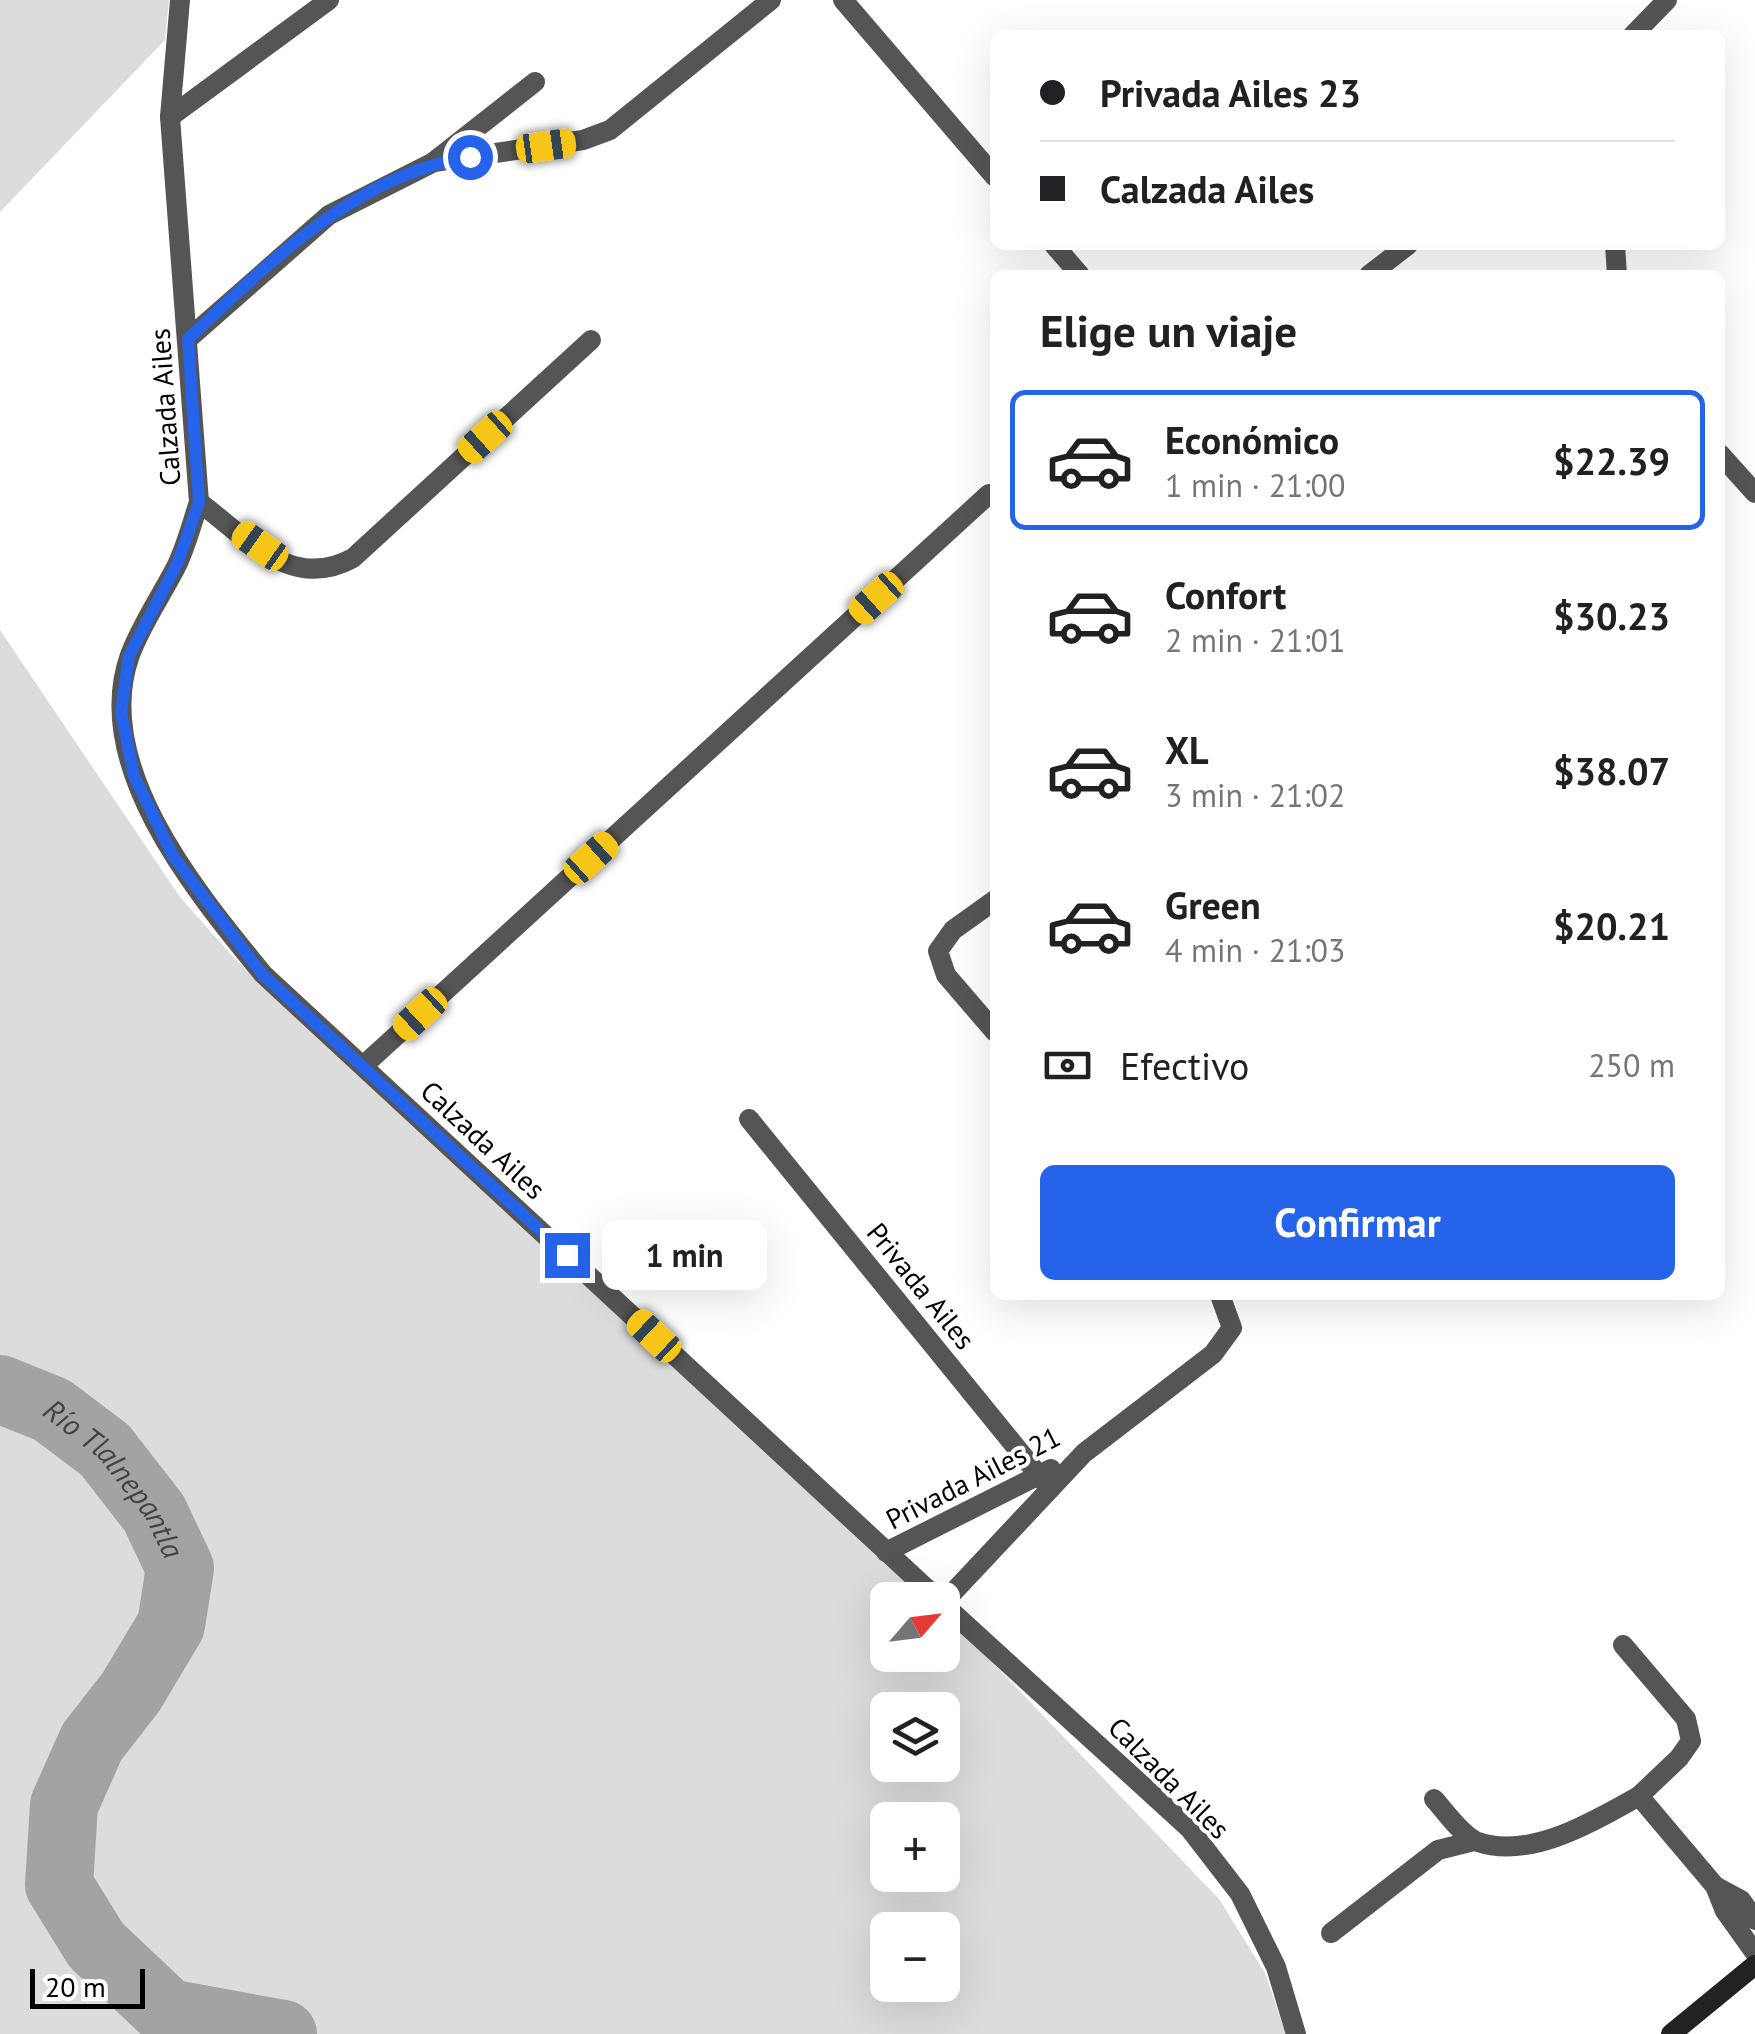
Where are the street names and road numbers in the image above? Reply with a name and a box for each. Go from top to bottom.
street label: Calzada Ailes [141,327,188,487]
street label: Calzada Ailes [413,1072,554,1207]
street label: Privada Ailes [859,1215,984,1357]
street label: Privada Ailes 21 [879,1418,1066,1537]
street label: Calzada Ailes [1101,1709,1238,1846]

